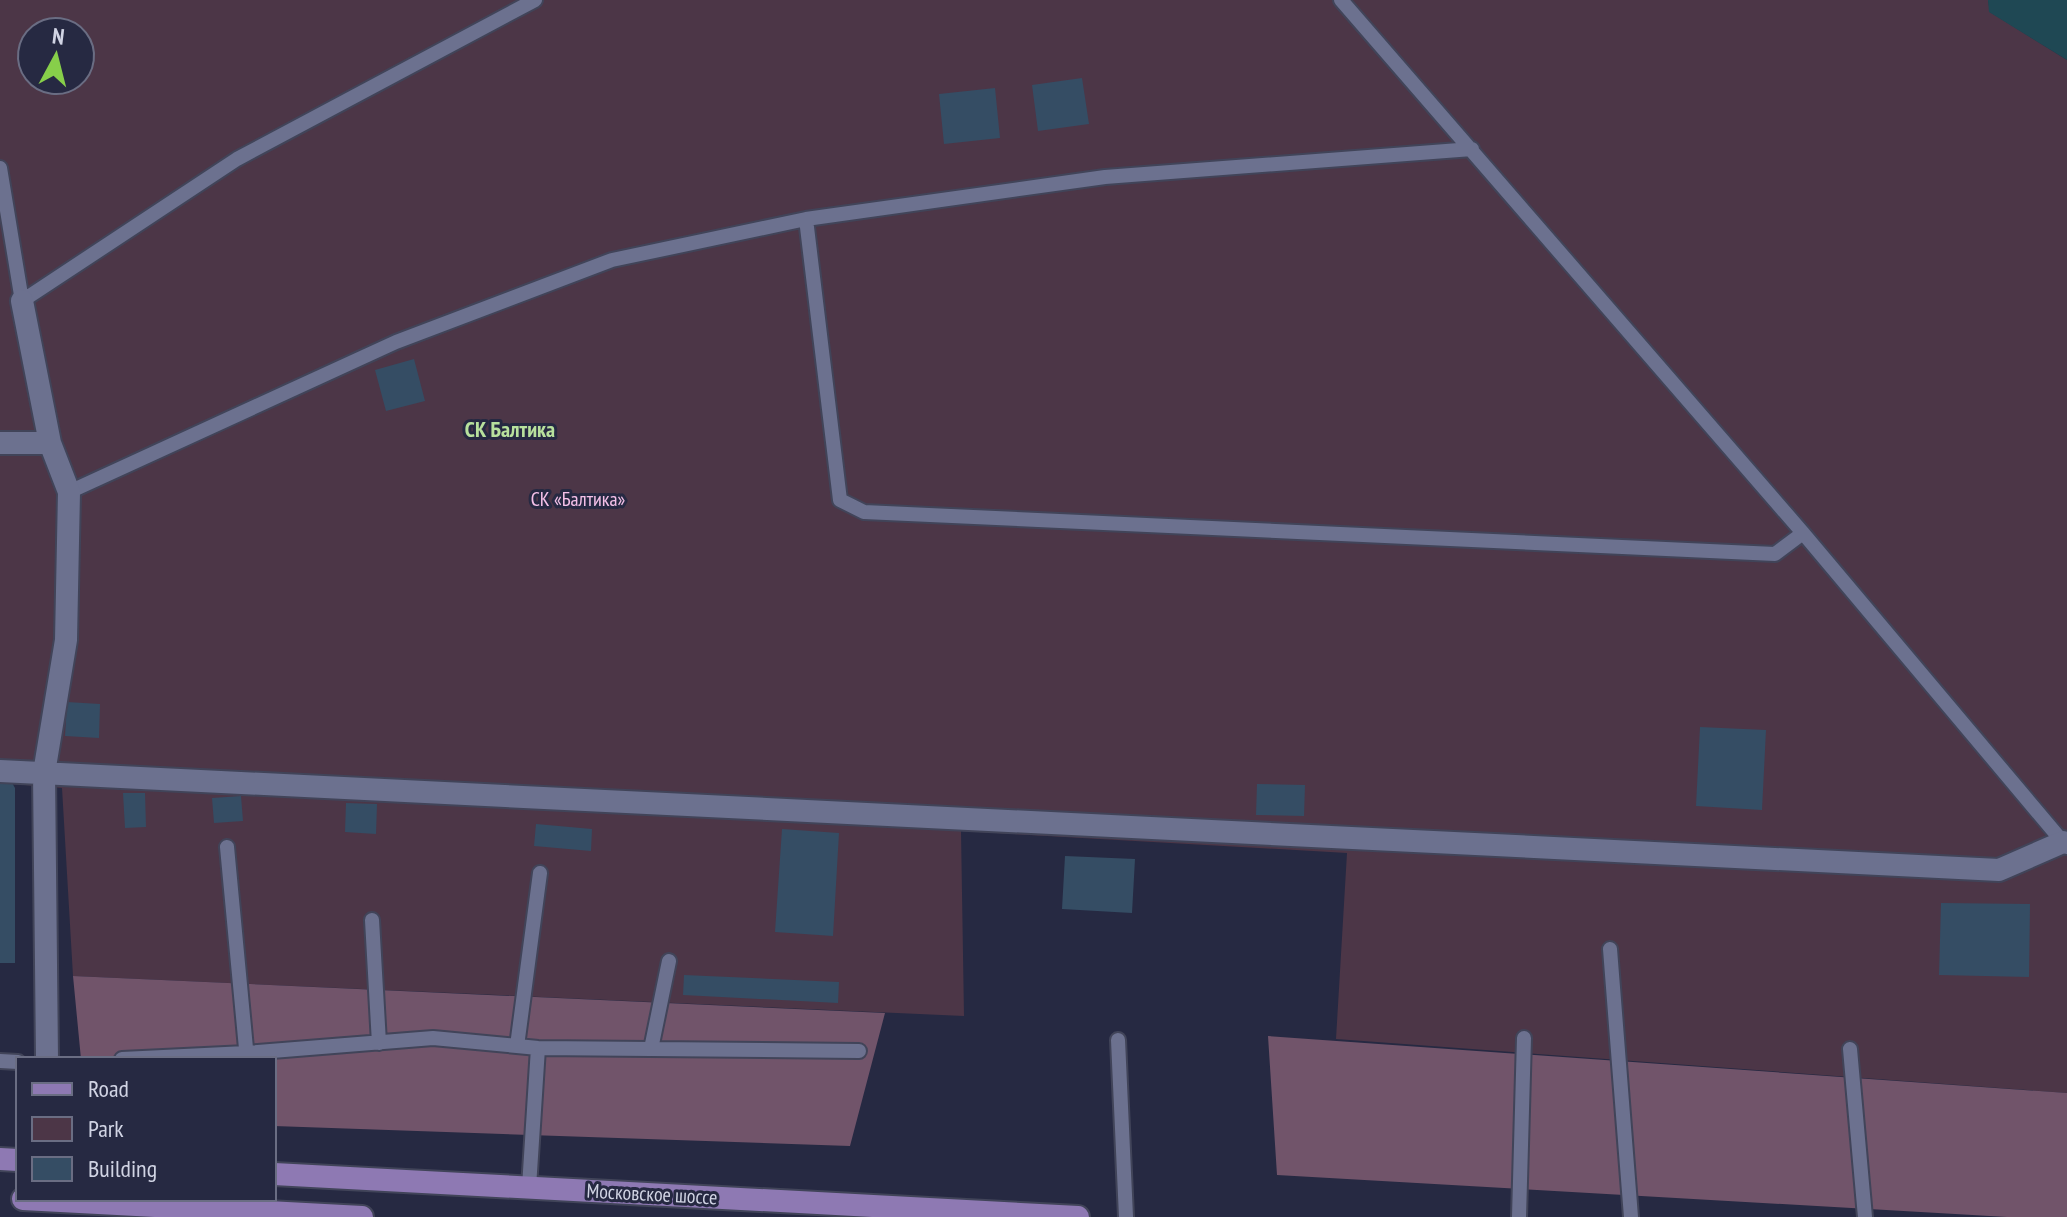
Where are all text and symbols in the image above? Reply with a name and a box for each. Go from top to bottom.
north arrow [16,16,96,96]
text: N [51,22,66,51]
district label: СК Балтика [465,415,555,443]
park label: СК «Балтика» [531,486,626,512]
legend [16,1057,276,1201]
text: Road [88,1073,129,1104]
text: Park [88,1113,124,1144]
text: Building [88,1153,157,1184]
street label: Московское шоссе [586,1178,718,1210]

